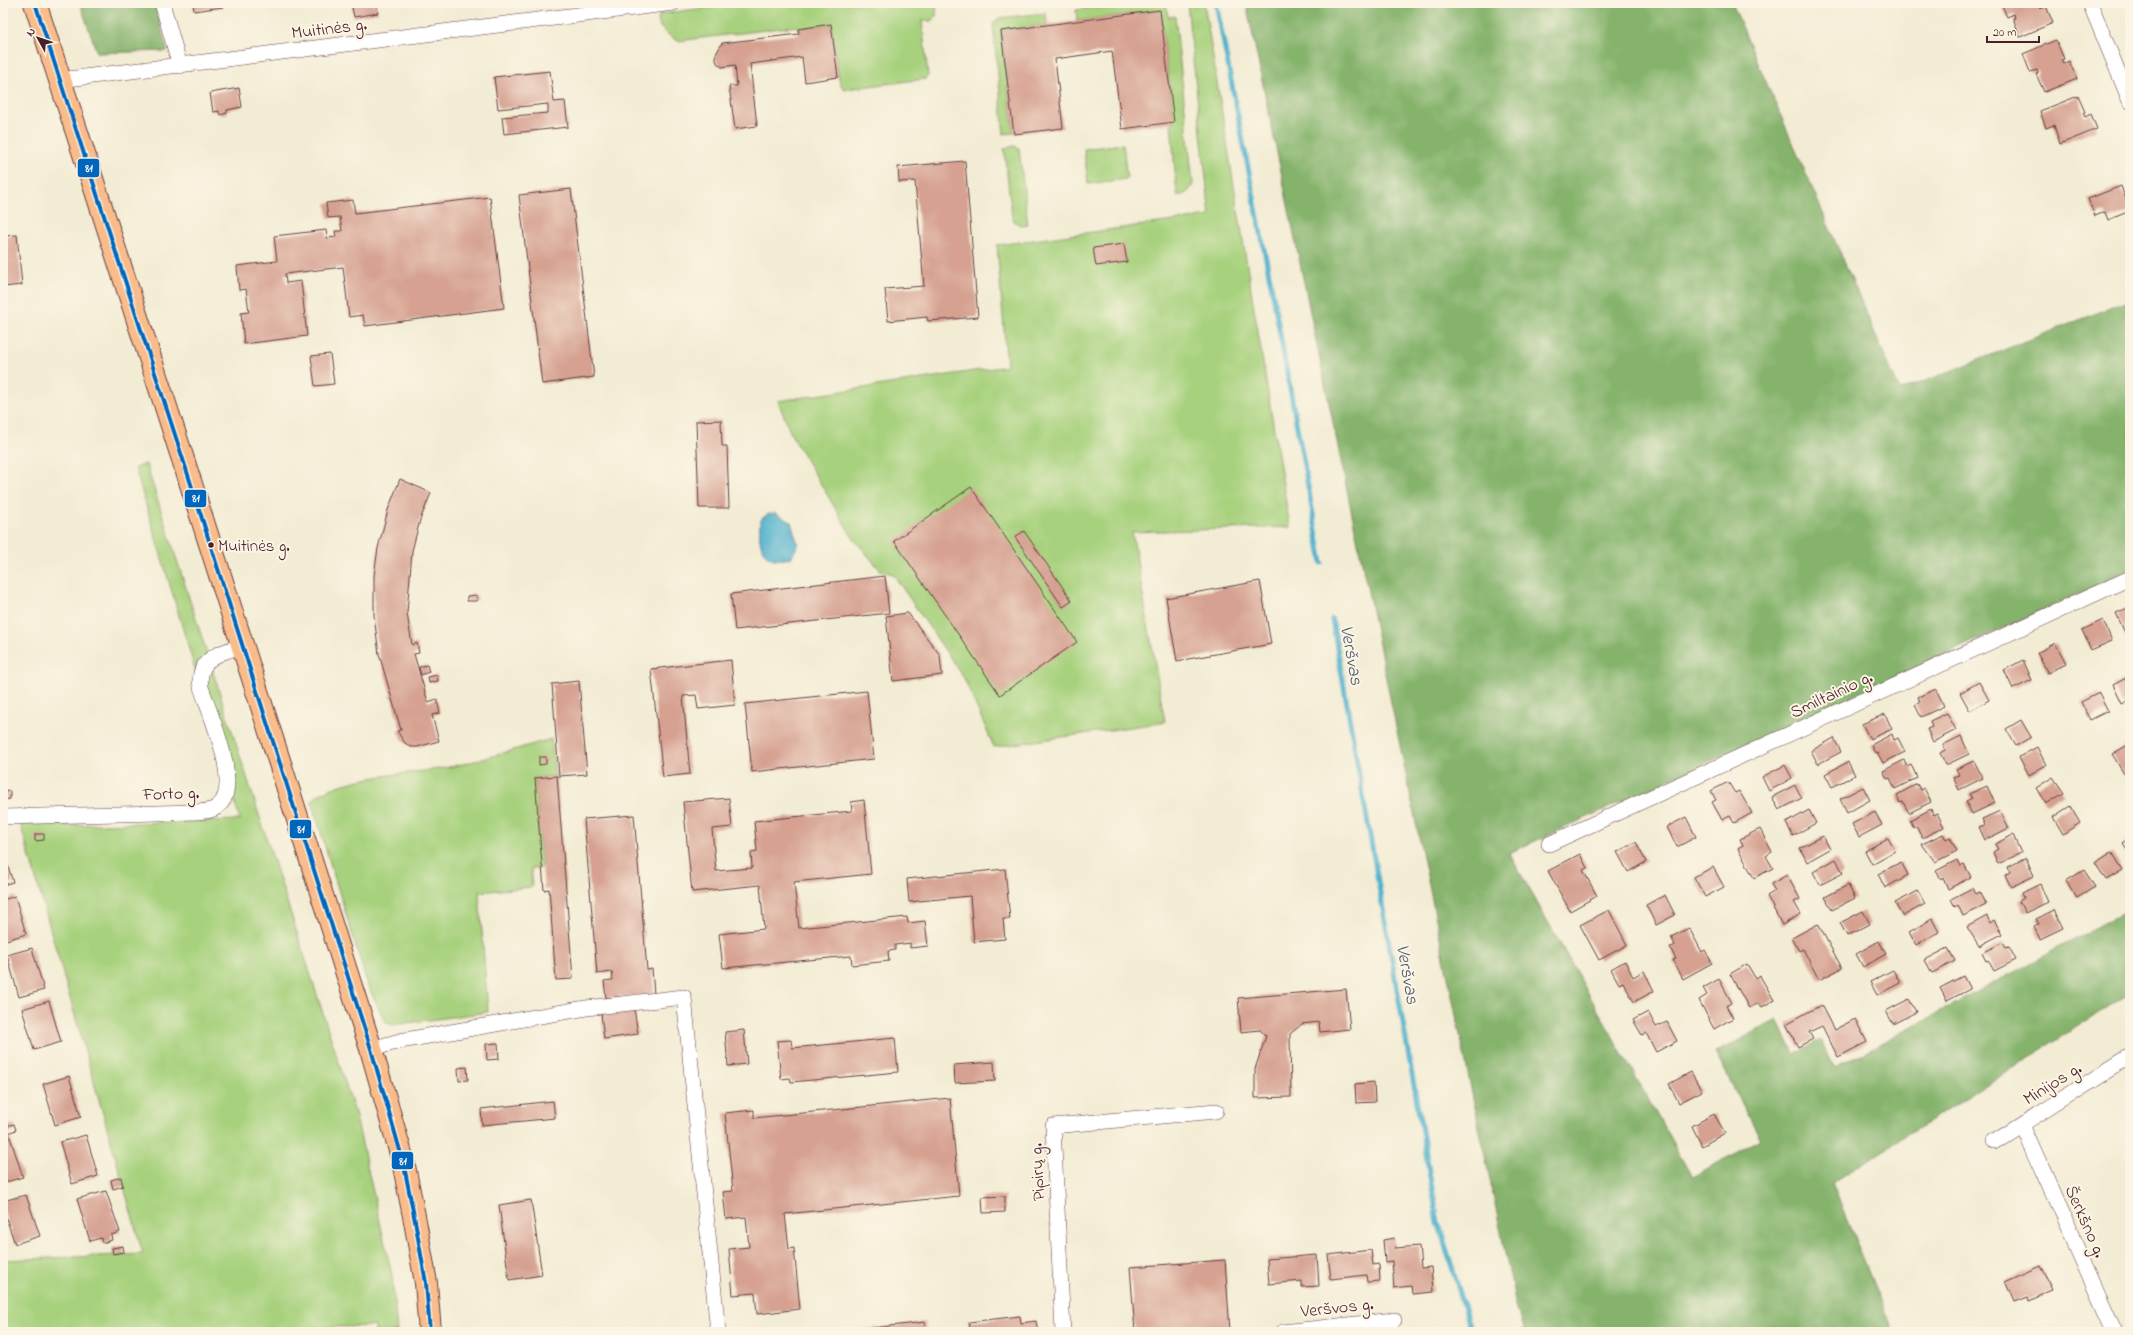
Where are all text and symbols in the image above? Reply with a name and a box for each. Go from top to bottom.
street label: Muitinės g. [290,12,369,49]
north arrow [18,18,58,58]
scale bar [1987,18,2039,44]
text: N [23,24,40,40]
text: 20 m [1993,24,2016,42]
line badge: 81 [77,158,100,178]
text: 81 [84,161,93,177]
line badge: 81 [184,489,207,508]
text: 81 [191,491,200,507]
place label: Muitinės g. [218,534,290,561]
marker: Muitinės g. [206,540,216,550]
water label: Veršvas [1332,623,1369,688]
street label: Smiltainio g. [1786,665,1878,727]
street label: Forto g. [141,781,200,810]
line badge: 81 [289,819,312,839]
text: 81 [296,822,305,838]
water label: Veršvas [1388,942,1425,1007]
street label: Minijos g. [2019,1056,2088,1114]
street label: Pipirų g. [1024,1142,1054,1201]
line badge: 81 [391,1151,414,1170]
text: 81 [398,1154,407,1170]
street label: Šerkšno g. [2056,1181,2112,1263]
street label: Veršvos g. [1299,1292,1375,1327]

